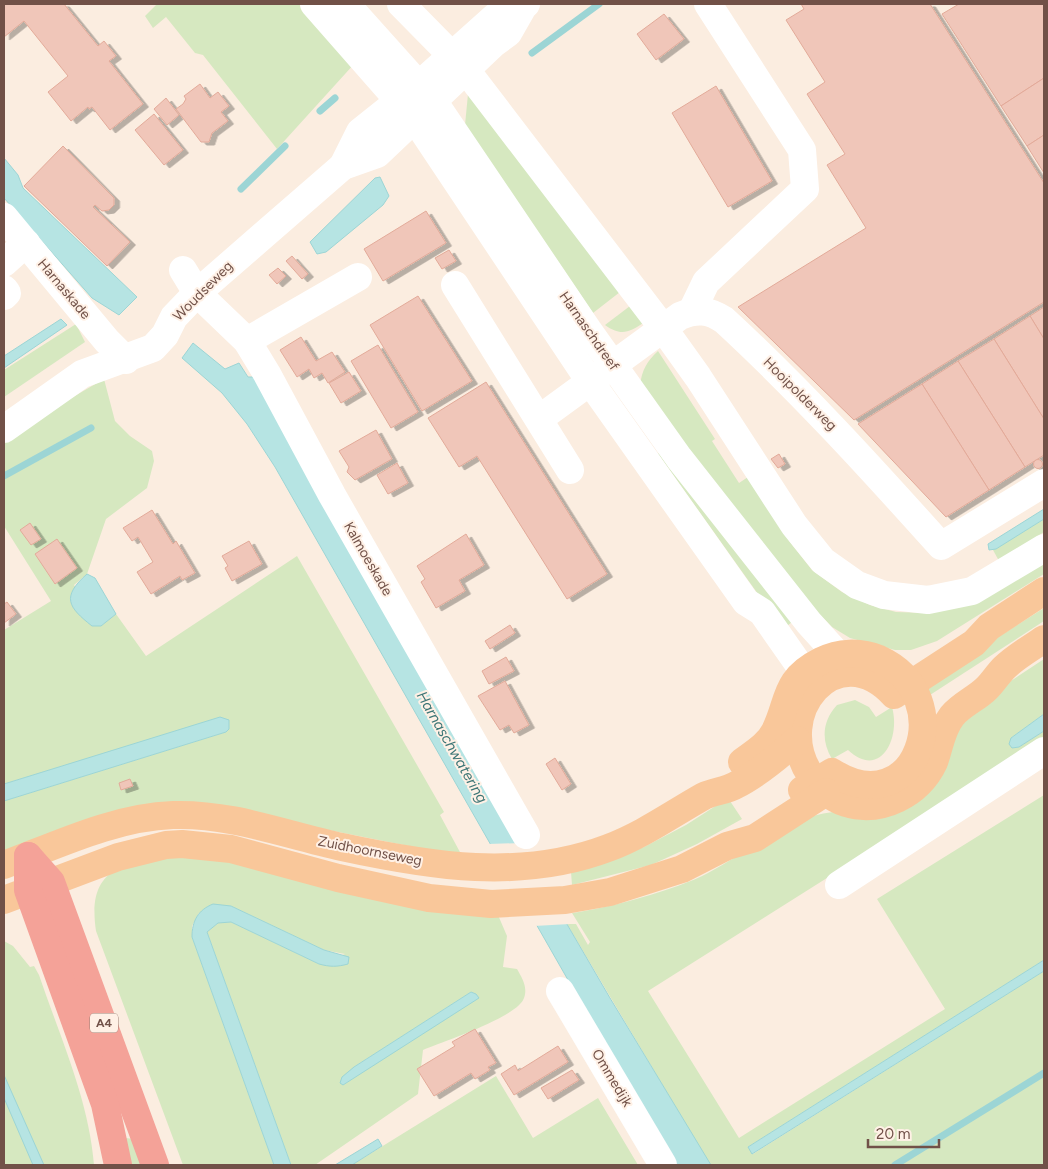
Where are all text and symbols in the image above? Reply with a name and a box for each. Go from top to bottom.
street label: Harnaskade [34,255,94,323]
street label: Woudseweg [170,258,236,324]
street label: Harnaschdreef [555,288,623,374]
street label: Hooipolderweg [760,354,840,434]
street label: Kalmoeskade [340,519,396,599]
water label: Harnaschwatering [413,688,491,806]
street label: Zuidhoornseweg [317,833,423,869]
road number: A4 [90,1014,118,1032]
street label: Ommedijk [588,1046,636,1110]
scale bar [868,1116,939,1148]
text: 20 m [876,1125,910,1143]

